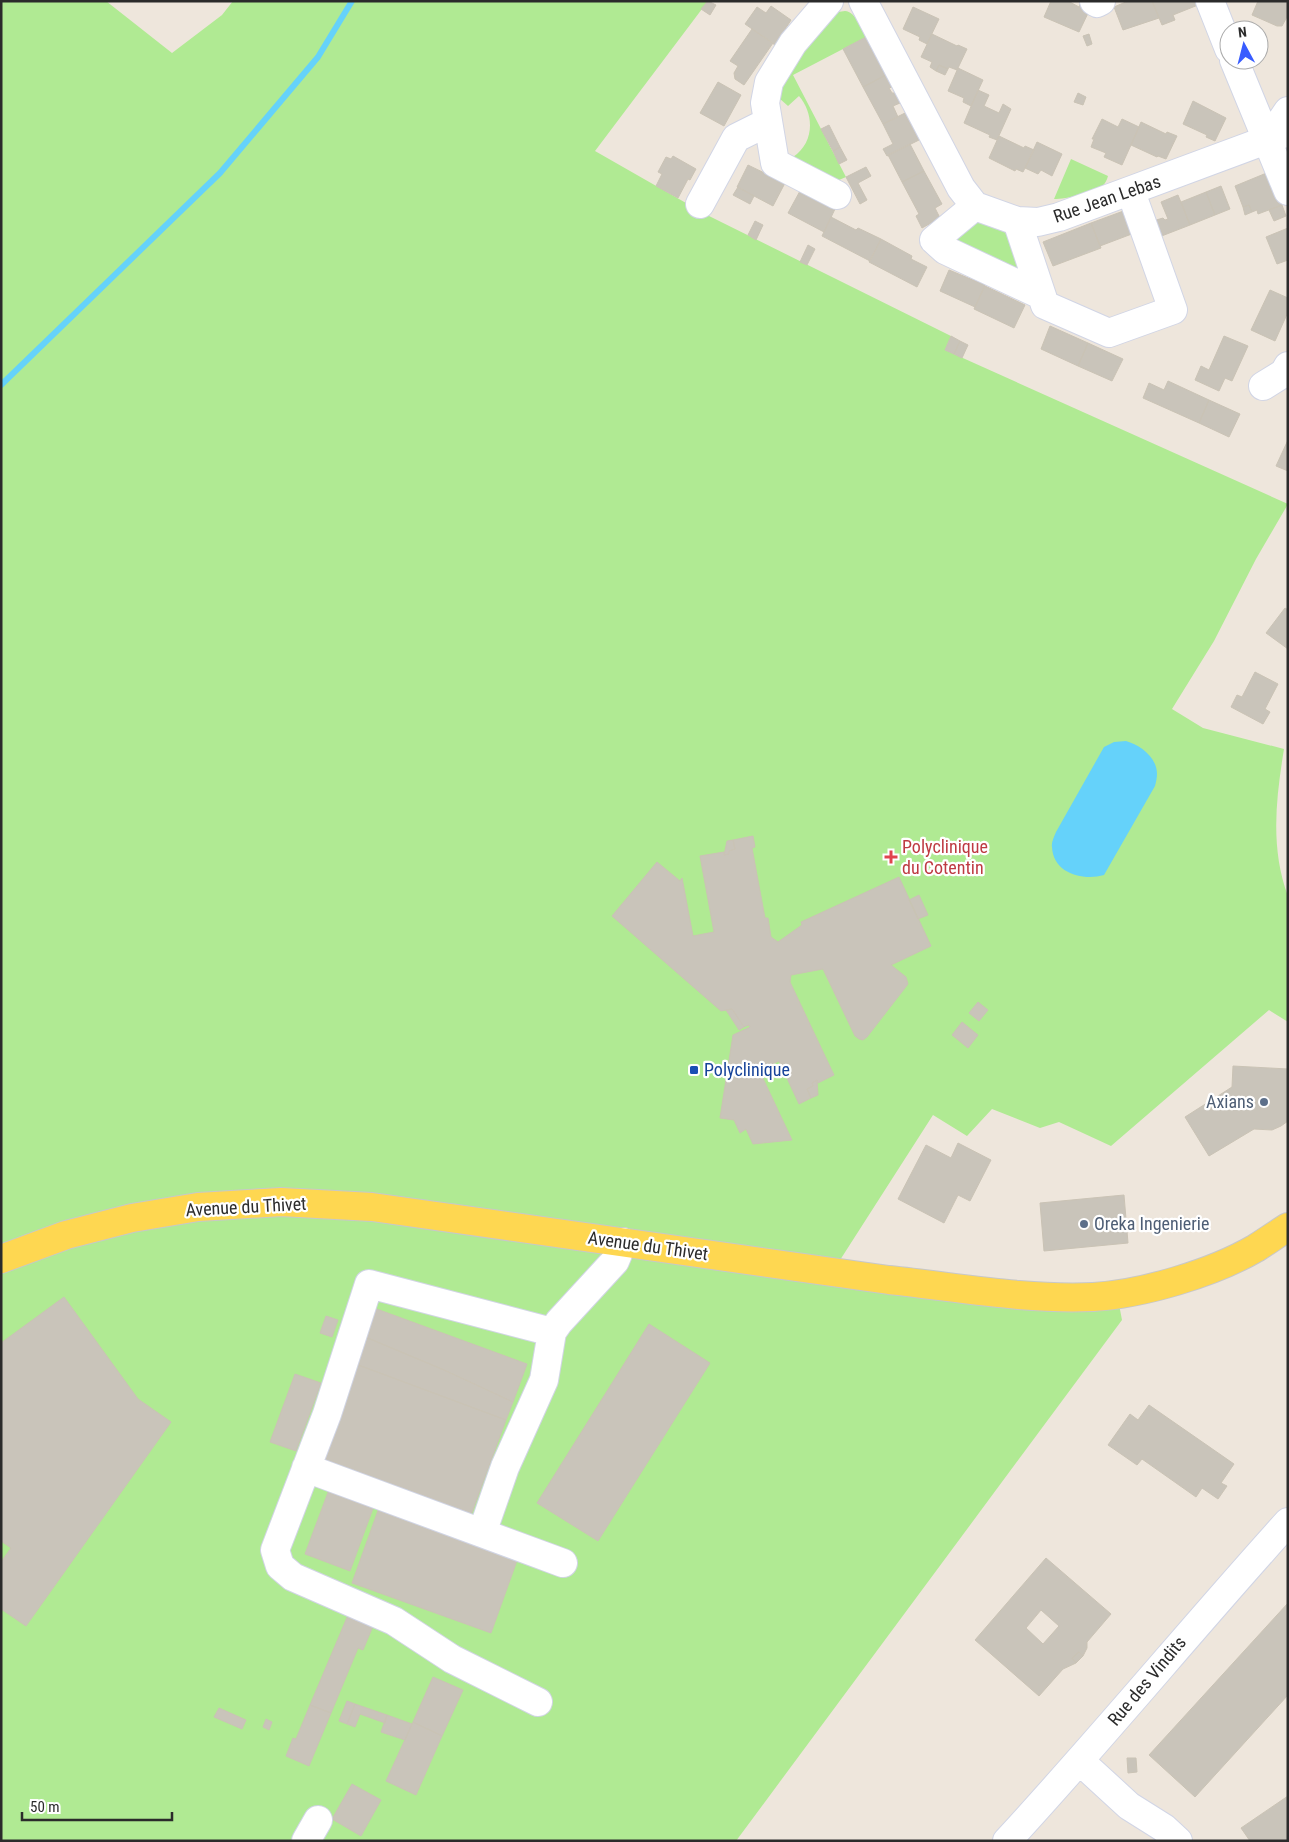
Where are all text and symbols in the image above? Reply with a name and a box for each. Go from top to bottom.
north arrow [1219,20,1269,70]
text: N [1237,24,1248,41]
street label: Rue Jean Lebas [1050,170,1163,227]
place label: Polyclinique du Cotentin [902,836,988,878]
marker: Polyclinique du Cotentin [884,850,898,864]
place label: Polyclinique [704,1059,790,1080]
marker: Polyclinique [688,1064,700,1076]
place label: Axians [1206,1091,1254,1112]
marker: Axians [1258,1096,1270,1108]
street label: Avenue du Thivet [185,1193,307,1220]
place label: Oreka Ingenierie [1094,1213,1209,1234]
marker: Oreka Ingenierie [1078,1218,1090,1230]
street label: Avenue du Thivet [587,1227,709,1264]
street label: Rue des Vindits [1103,1632,1190,1730]
scale bar [22,1790,172,1822]
text: 50 m [30,1798,60,1816]

